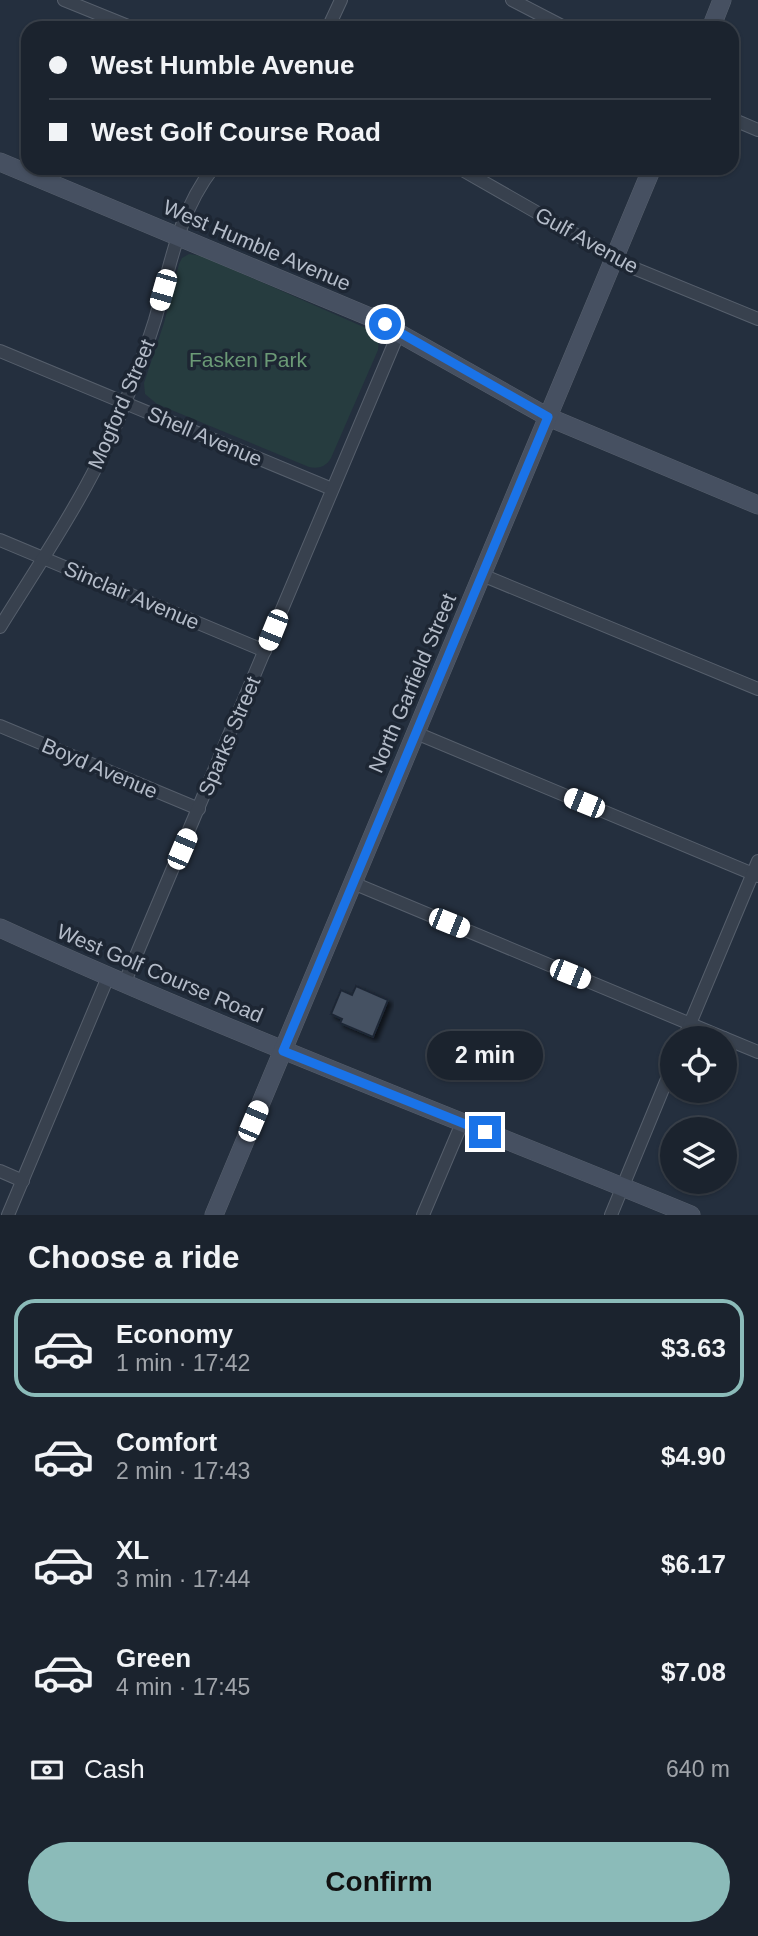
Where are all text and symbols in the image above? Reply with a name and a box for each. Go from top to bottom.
text: West Humble Avenue [91,50,354,80]
text: West Golf Course Road [91,117,381,147]
street label: West Humble Avenue [160,195,354,295]
street label: Gulf Avenue [532,202,642,278]
car [148,267,179,313]
route start [369,308,401,340]
street label: Mogford Street [83,335,159,472]
park label: Fasken Park [189,348,307,371]
street label: Shell Avenue [144,402,266,470]
street label: Sinclair Avenue [61,556,203,634]
street label: North Garfield Street [364,590,460,776]
car [256,607,291,653]
street label: Sparks Street [194,673,265,799]
street label: Boyd Avenue [39,733,161,803]
car [561,785,608,821]
car [165,826,200,872]
car [426,905,473,941]
street label: West Golf Course Road [54,919,266,1027]
car [547,956,594,992]
map controls [660,1026,737,1194]
button: locate [660,1026,737,1103]
callout: 2 min [427,1030,543,1080]
text: 2 min [455,1042,515,1068]
car [236,1098,271,1144]
route end [469,1116,501,1148]
button: layers [660,1117,737,1194]
text: Choose a ride [28,1239,240,1275]
icon: car [32,1317,95,1380]
text: Economy [116,1319,233,1349]
text: $3.63 [661,1333,726,1363]
text: 1 min · 17:42 [116,1350,250,1376]
icon: car [32,1425,95,1488]
text: Comfort [116,1427,217,1457]
text: $4.90 [661,1441,726,1471]
text: 2 min · 17:43 [116,1458,250,1484]
icon: car [32,1533,95,1596]
text: XL [116,1535,149,1565]
text: $6.17 [661,1549,726,1579]
text: 3 min · 17:44 [116,1566,250,1592]
icon: car [32,1641,95,1704]
text: Green [116,1643,191,1673]
text: $7.08 [661,1657,726,1687]
text: 4 min · 17:45 [116,1674,250,1700]
icon: cash [28,1751,66,1789]
text: Cash [84,1754,145,1784]
text: 640 m [666,1756,730,1782]
button: Confirm [28,1842,730,1922]

